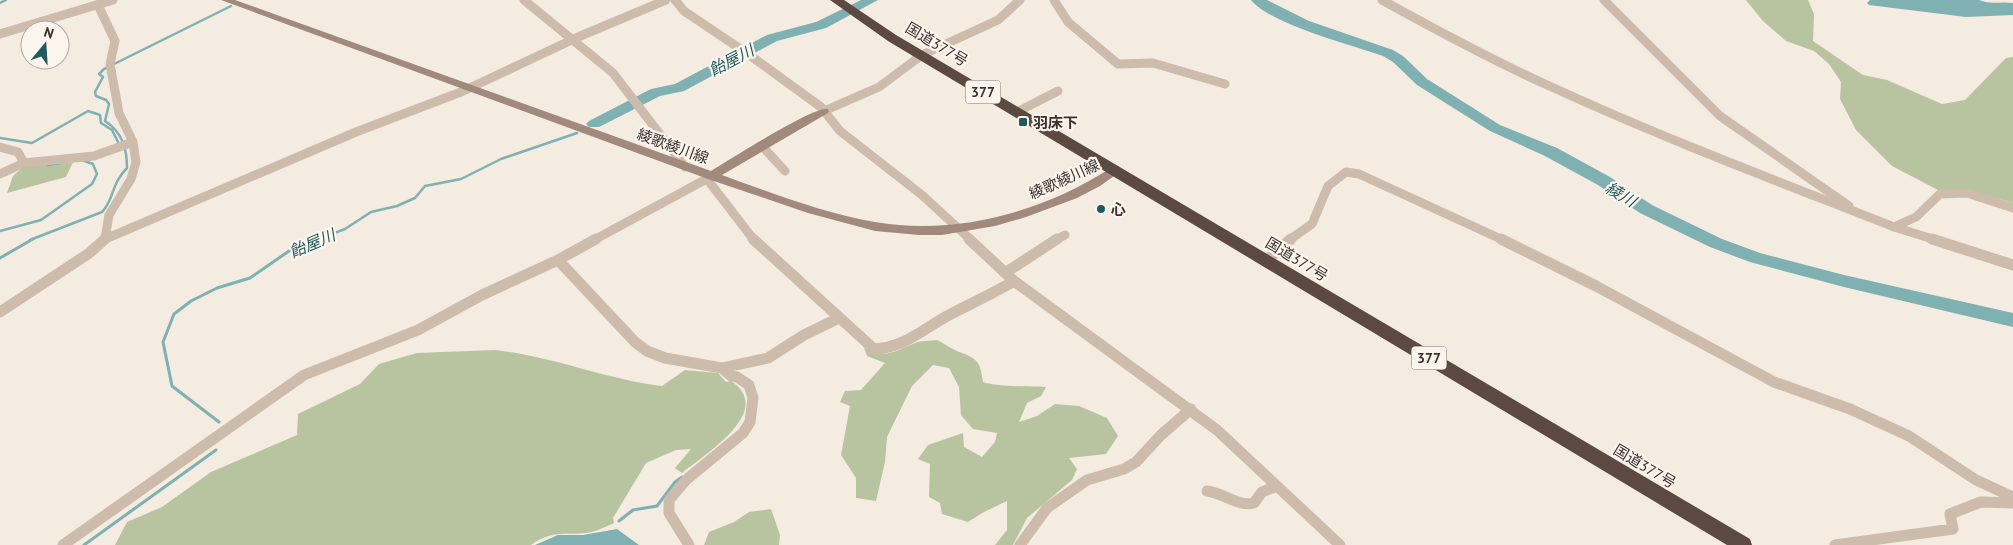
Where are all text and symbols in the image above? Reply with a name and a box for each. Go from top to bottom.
street label: 国道377号 [902,18,972,70]
north arrow [20,20,70,70]
text: N [42,23,56,43]
water label: 飴屋川 [705,39,759,80]
road number: 377 [966,80,1000,104]
place label: 羽床下 [1033,113,1078,132]
marker: 羽床下 [1017,116,1029,128]
street label: 綾歌綾川線 [635,124,711,168]
street label: 綾歌綾川線 [1026,155,1102,203]
water label: 綾川 [1602,177,1642,212]
place label: 心 [1111,200,1126,219]
marker: 心 [1095,203,1107,215]
water label: 飴屋川 [286,224,340,262]
street label: 国道377号 [1262,233,1332,285]
road number: 377 [1412,346,1446,369]
street label: 国道377号 [1610,440,1680,492]

